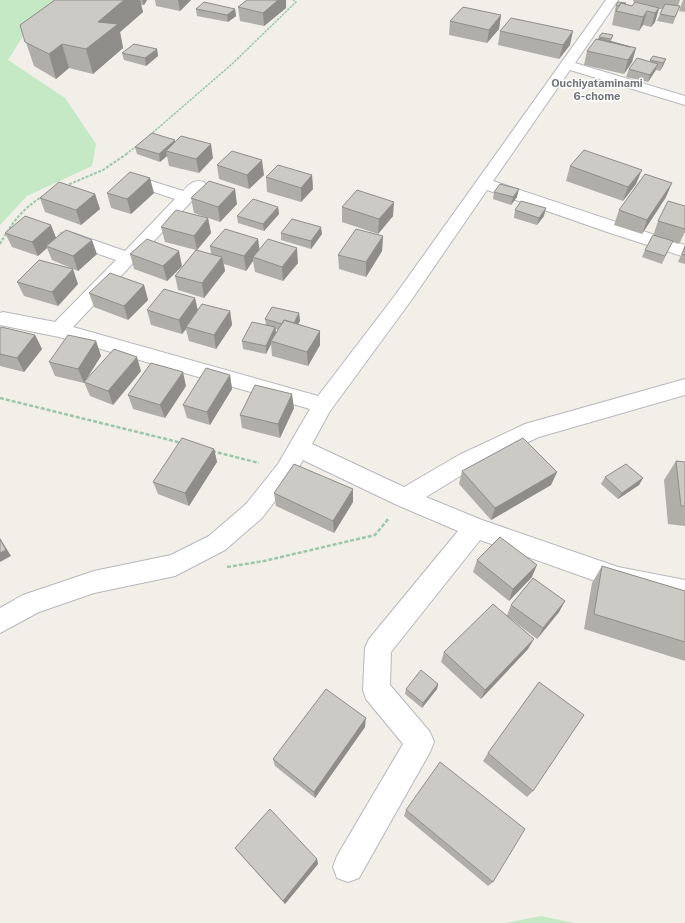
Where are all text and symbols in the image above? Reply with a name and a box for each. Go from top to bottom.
district label: Ouchiyataminami 6-chome [551,77,643,102]

